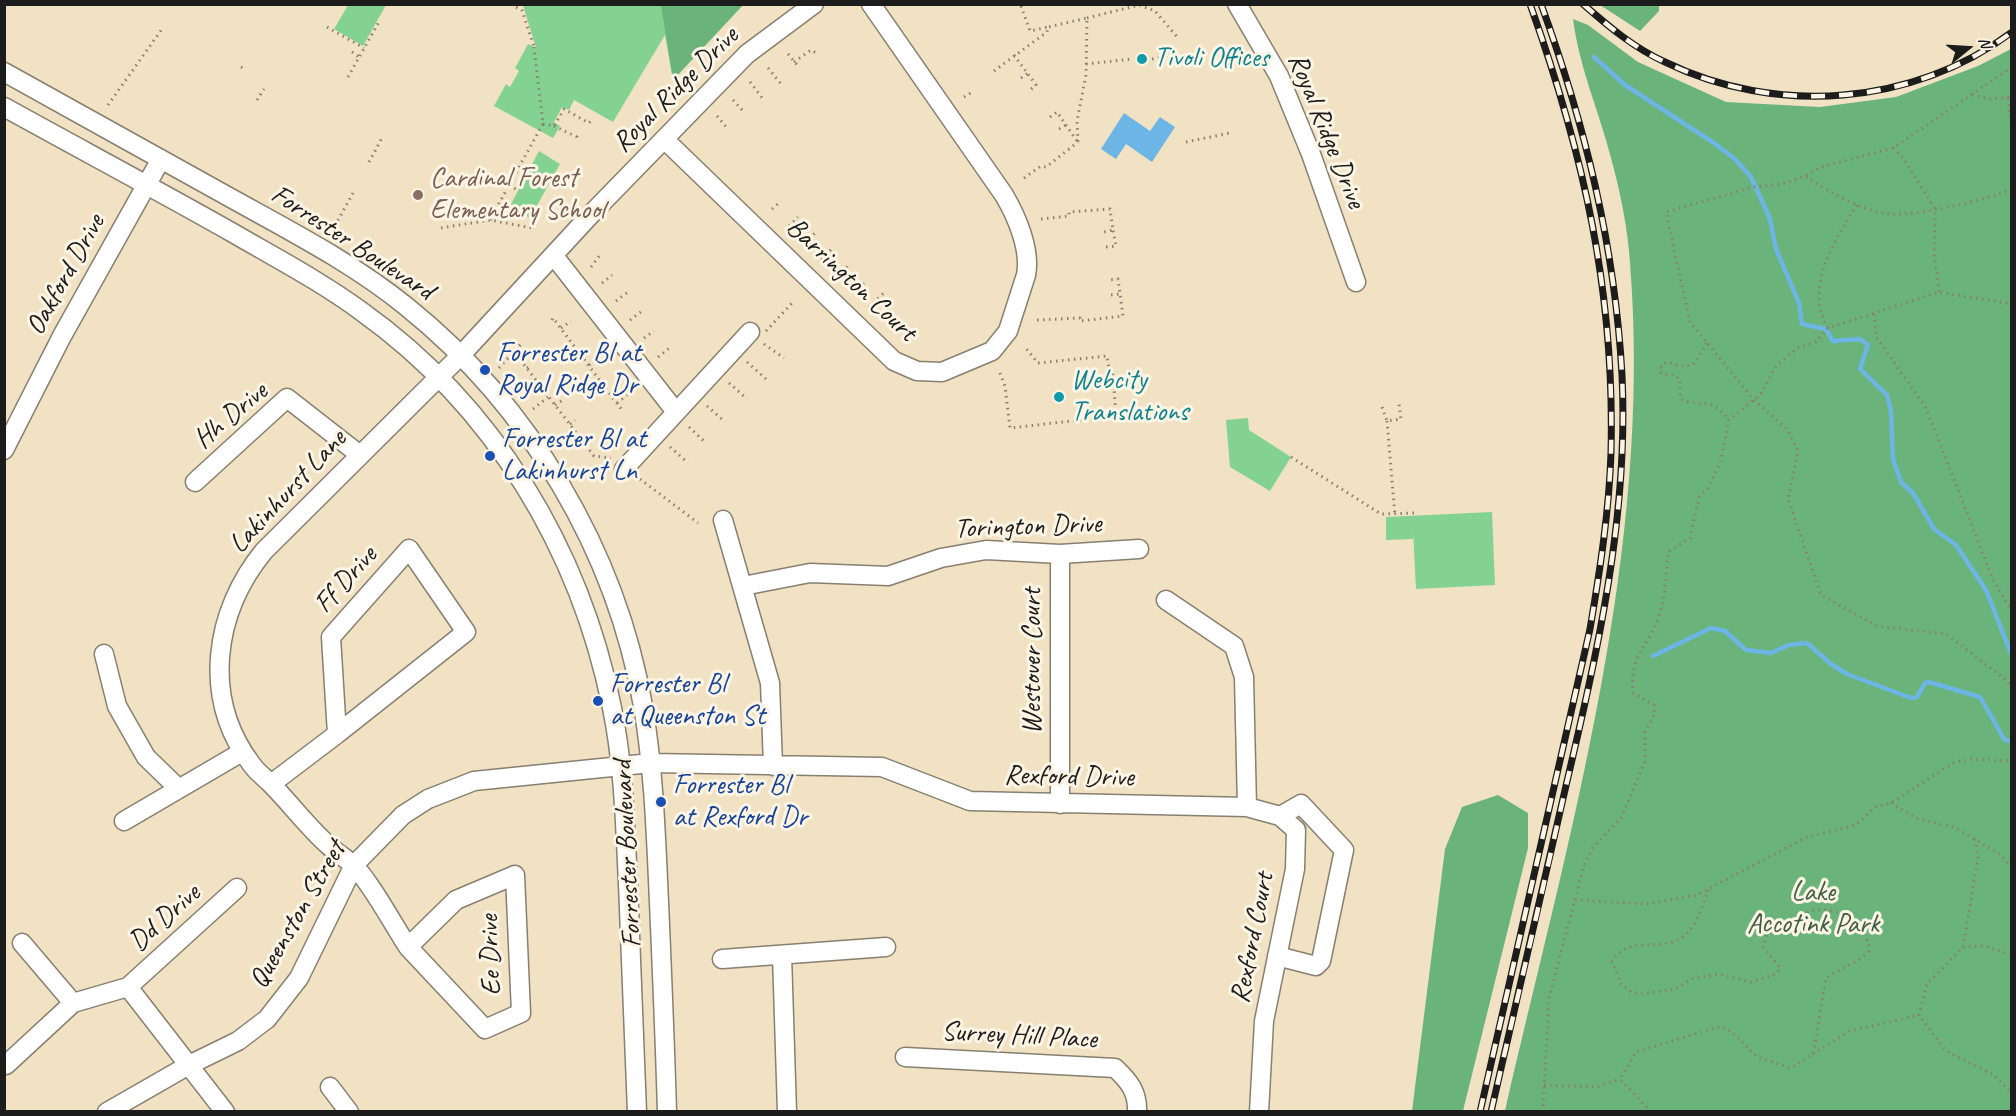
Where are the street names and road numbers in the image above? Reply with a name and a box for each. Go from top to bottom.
street label: Royal Ridge Drive [606,20,746,160]
street label: Royal Ridge Drive [1280,49,1372,213]
street label: Forrester Boulevard [264,178,440,308]
street label: Oakford Drive [19,209,113,341]
street label: Barrington Court [779,211,923,349]
street label: Hh Drive [187,375,275,457]
street label: Lakinhurst Lane [222,423,354,561]
street label: Torington Drive [954,508,1102,546]
street label: Ff Drive [307,540,385,620]
street label: Westover Court [1016,588,1050,734]
street label: Rexford Drive [1004,759,1134,795]
street label: Forrester Boulevard [606,760,650,948]
street label: Queenston Street [242,835,354,995]
street label: Rexford Court [1224,870,1282,1006]
street label: Dd Drive [122,877,208,959]
street label: Ee Drive [473,914,509,996]
street label: Surrey Hill Place [940,1015,1098,1057]

